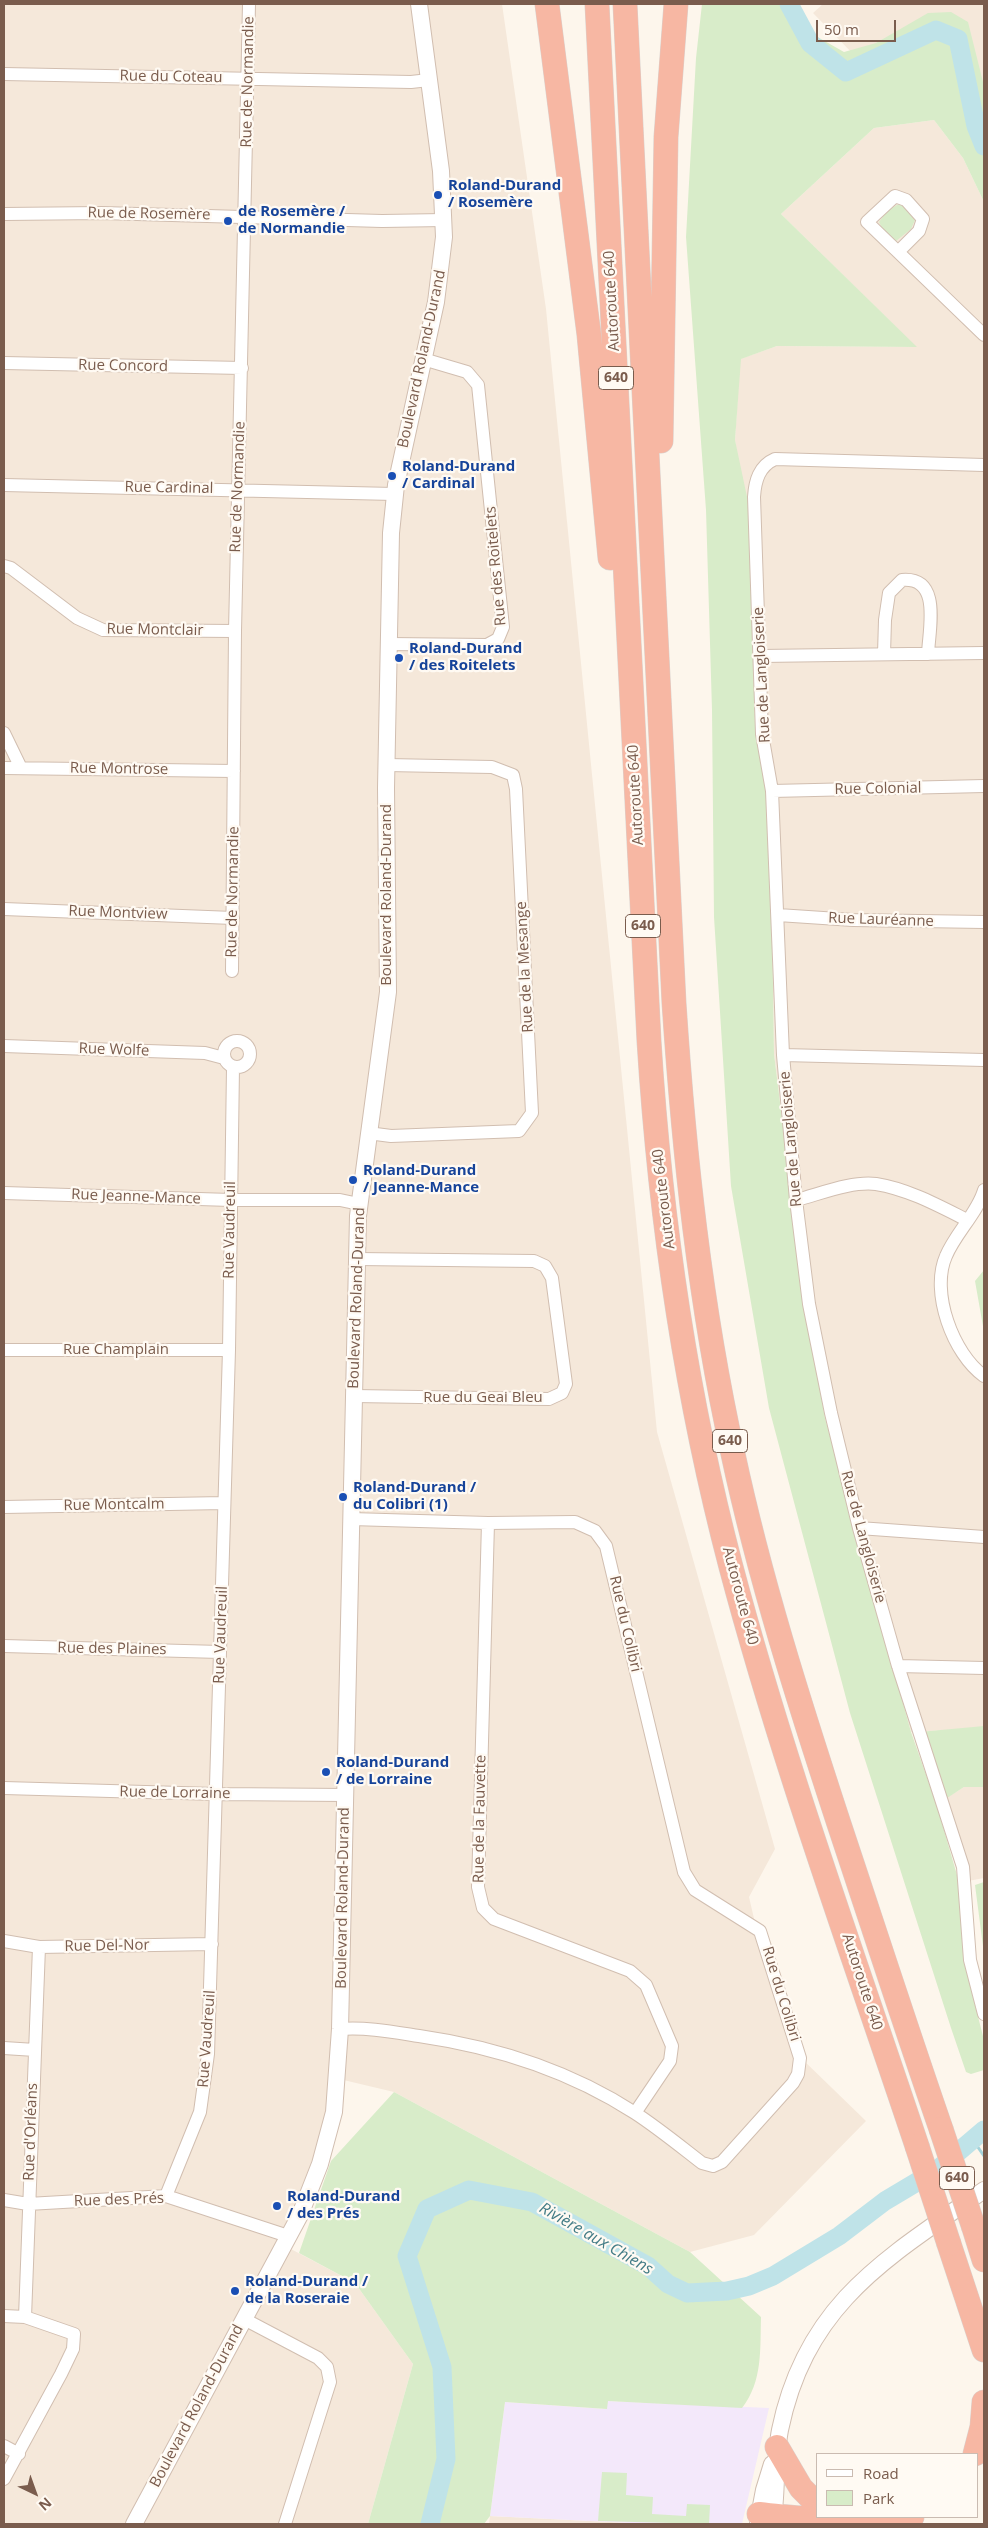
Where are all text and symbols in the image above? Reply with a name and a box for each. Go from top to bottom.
scale bar [818,10,898,42]
street label: Rue de Normandie [238,16,258,148]
text: 50 m [824,19,859,39]
street label: Rue du Coteau [119,67,223,87]
place label: Roland-Durand / Rosemère [448,177,561,212]
marker: Roland-Durand / Rosemère [432,189,444,201]
place label: de Rosemère / de Normandie [238,203,345,238]
street label: Rue de Rosemère [87,204,211,224]
marker: de Rosemère / de Normandie [222,215,234,227]
street label: Autoroute 640 [600,250,624,352]
street label: Boulevard Roland-Durand [394,268,450,450]
street label: Rue Concord [78,356,168,376]
road number: 640 [598,366,634,389]
street label: Rue de Normandie [227,421,249,553]
place label: Roland-Durand / Cardinal [402,458,515,493]
marker: Roland-Durand / Cardinal [386,470,398,482]
street label: Rue Cardinal [124,478,214,498]
street label: Rue des Roitelets [482,505,510,627]
street label: Rue de Langloiserie [749,606,775,744]
street label: Rue Montclair [106,620,204,640]
place label: Roland-Durand / des Roitelets [409,640,522,675]
marker: Roland-Durand / des Roitelets [393,652,405,664]
street label: Autoroute 640 [624,744,648,846]
street label: Rue Montrose [70,759,168,779]
street label: Rue Colonial [834,779,922,799]
street label: Boulevard Roland-Durand [378,804,396,986]
street label: Rue de Normandie [223,826,243,958]
street label: Rue de la Mesange [513,901,537,1033]
street label: Rue Montview [68,902,168,924]
street label: Rue Lauréanne [828,909,934,931]
road number: 640 [626,914,660,938]
street label: Rue Wolfe [78,1040,150,1060]
street label: Rue de Langloiserie [776,1070,806,1208]
street label: Autoroute 640 [649,1148,679,1250]
place label: Roland-Durand / Jeanne-Mance [363,1162,479,1197]
marker: Roland-Durand / Jeanne-Mance [347,1174,359,1186]
street label: Rue Vaudreuil [220,1181,240,1279]
street label: Rue Jeanne-Mance [71,1186,201,1208]
street label: Boulevard Roland-Durand [345,1207,369,1389]
street label: Rue Champlain [63,1341,169,1359]
street label: Rue du Geai Bleu [423,1389,543,1407]
road number: 640 [712,1430,748,1452]
street label: Rue de Langloiserie [837,1469,889,1605]
place label: Roland-Durand / du Colibri (1) [353,1479,476,1514]
marker: Roland-Durand / du Colibri (1) [337,1491,349,1503]
street label: Rue Montcalm [63,1495,165,1515]
street label: Autoroute 640 [718,1545,762,1647]
street label: Rue du Colibri [605,1574,645,1674]
street label: Rue Vaudreuil [210,1586,232,1684]
street label: Rue des Plaines [57,1639,167,1659]
place label: Roland-Durand / de Lorraine [336,1754,449,1789]
street label: Rue de la Fauvette [470,1755,490,1883]
marker: Roland-Durand / de Lorraine [320,1766,332,1778]
street label: Rue de Lorraine [119,1783,231,1803]
street label: Boulevard Roland-Durand [332,1807,354,1989]
street label: Autoroute 640 [838,1931,886,2033]
street label: Rue Del-Nor [64,1936,150,1956]
street label: Rue du Colibri [758,1944,804,2044]
street label: Rue Vaudreuil [195,1990,219,2088]
street label: Rue d'Orléans [20,2083,42,2181]
road number: 640 [940,2166,974,2190]
place label: Roland-Durand / des Prés [287,2188,400,2223]
street label: Rue des Prés [74,2189,164,2211]
water label: Rivière aux Chiens [536,2199,656,2279]
marker: Roland-Durand / des Prés [271,2200,283,2212]
place label: Roland-Durand / de la Roseraie [245,2273,368,2308]
marker: Roland-Durand / de la Roseraie [229,2285,241,2297]
street label: Boulevard Roland-Durand [146,2322,248,2490]
legend [816,2453,978,2518]
text: Road [863,2463,899,2483]
north arrow [10,2468,60,2518]
text: Park [863,2488,894,2508]
text: N [35,2494,56,2515]

